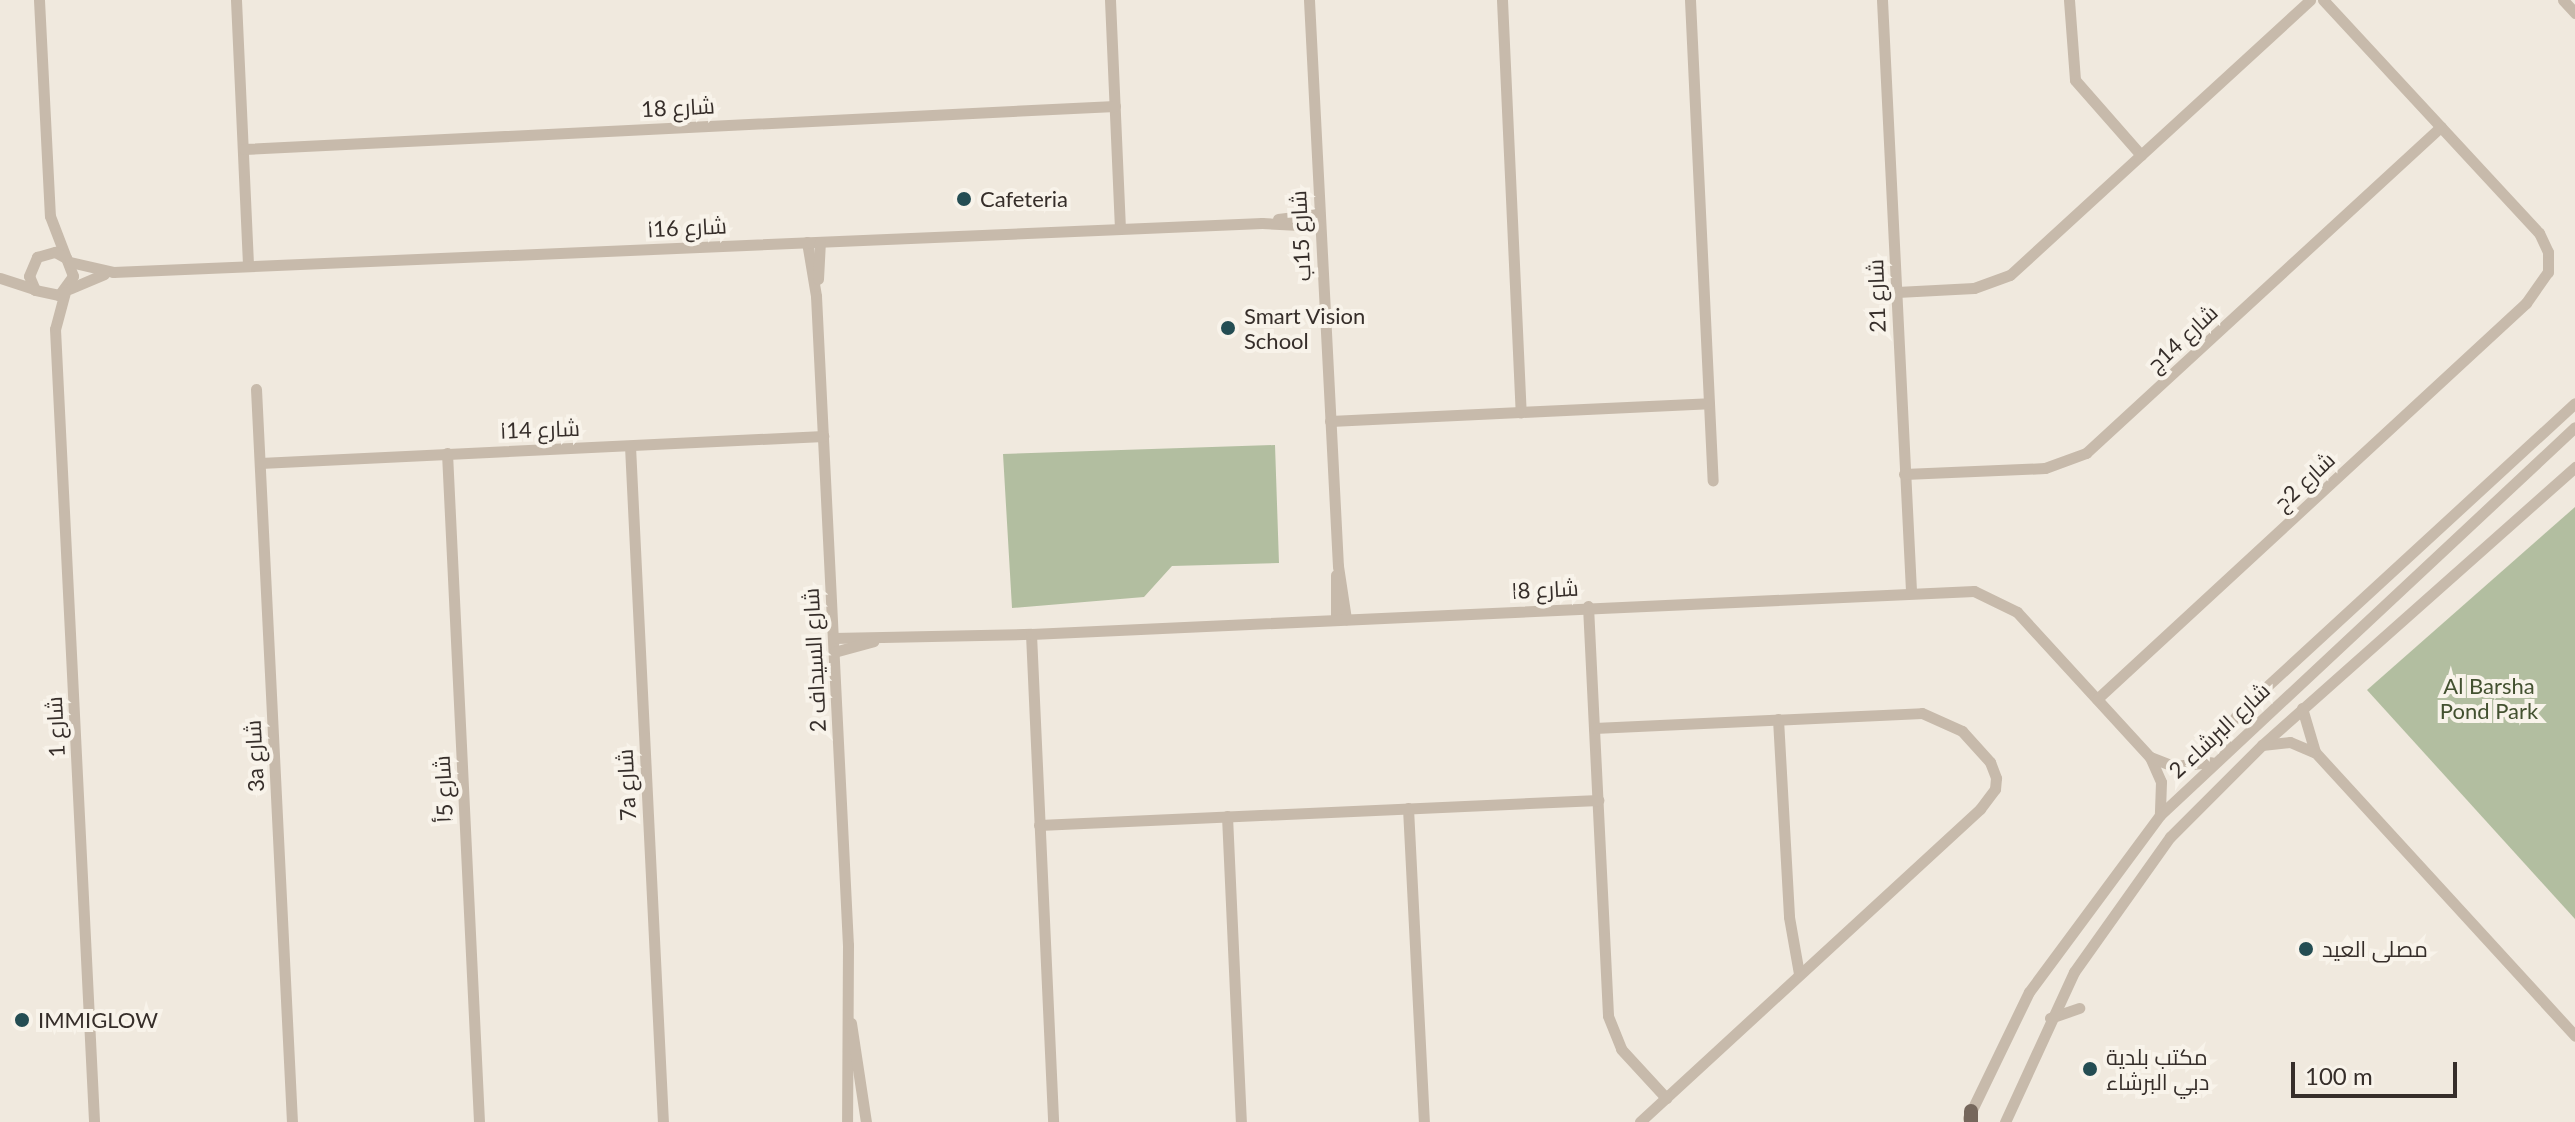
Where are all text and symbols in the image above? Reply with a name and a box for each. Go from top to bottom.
street label: شارع 18 [640,92,716,122]
place label: Cafeteria [980,186,1068,212]
marker: Cafeteria [955,190,973,208]
street label: شارع 15ب [1284,190,1316,282]
street label: شارع 16ا [647,212,727,242]
street label: شارع 21 [1862,259,1890,333]
street label: شارع 14ج [2141,299,2223,377]
place label: Smart Vision School [1244,302,1366,354]
marker: Smart Vision School [1219,319,1237,337]
street label: شارع 14ا [500,414,580,444]
street label: شارع 2ج [2268,446,2340,516]
street label: شارع 8ا [1511,574,1579,604]
street label: شارع السيداف 2 [797,587,831,733]
park label: Al Barsha Pond Park [2440,672,2538,724]
street label: شارع البرشاء 2 [2163,677,2275,783]
street label: شارع 1 [40,696,70,758]
street label: 3a شارع [239,719,269,793]
street label: 7a شارع [611,748,641,822]
street label: شارع 5أ [428,755,458,823]
place label: مصلى العيد [2322,936,2428,962]
marker: مصلى العيد [2297,940,2315,958]
place label: IMMIGLOW [38,1007,158,1033]
marker: IMMIGLOW [13,1011,31,1029]
place label: مكتب بلدية دبي البرشاء [2106,1043,2209,1094]
scale bar [2295,1046,2461,1096]
marker: مكتب بلدية دبي البرشاء [2081,1060,2099,1078]
text: 100 m [2305,1061,2373,1090]

